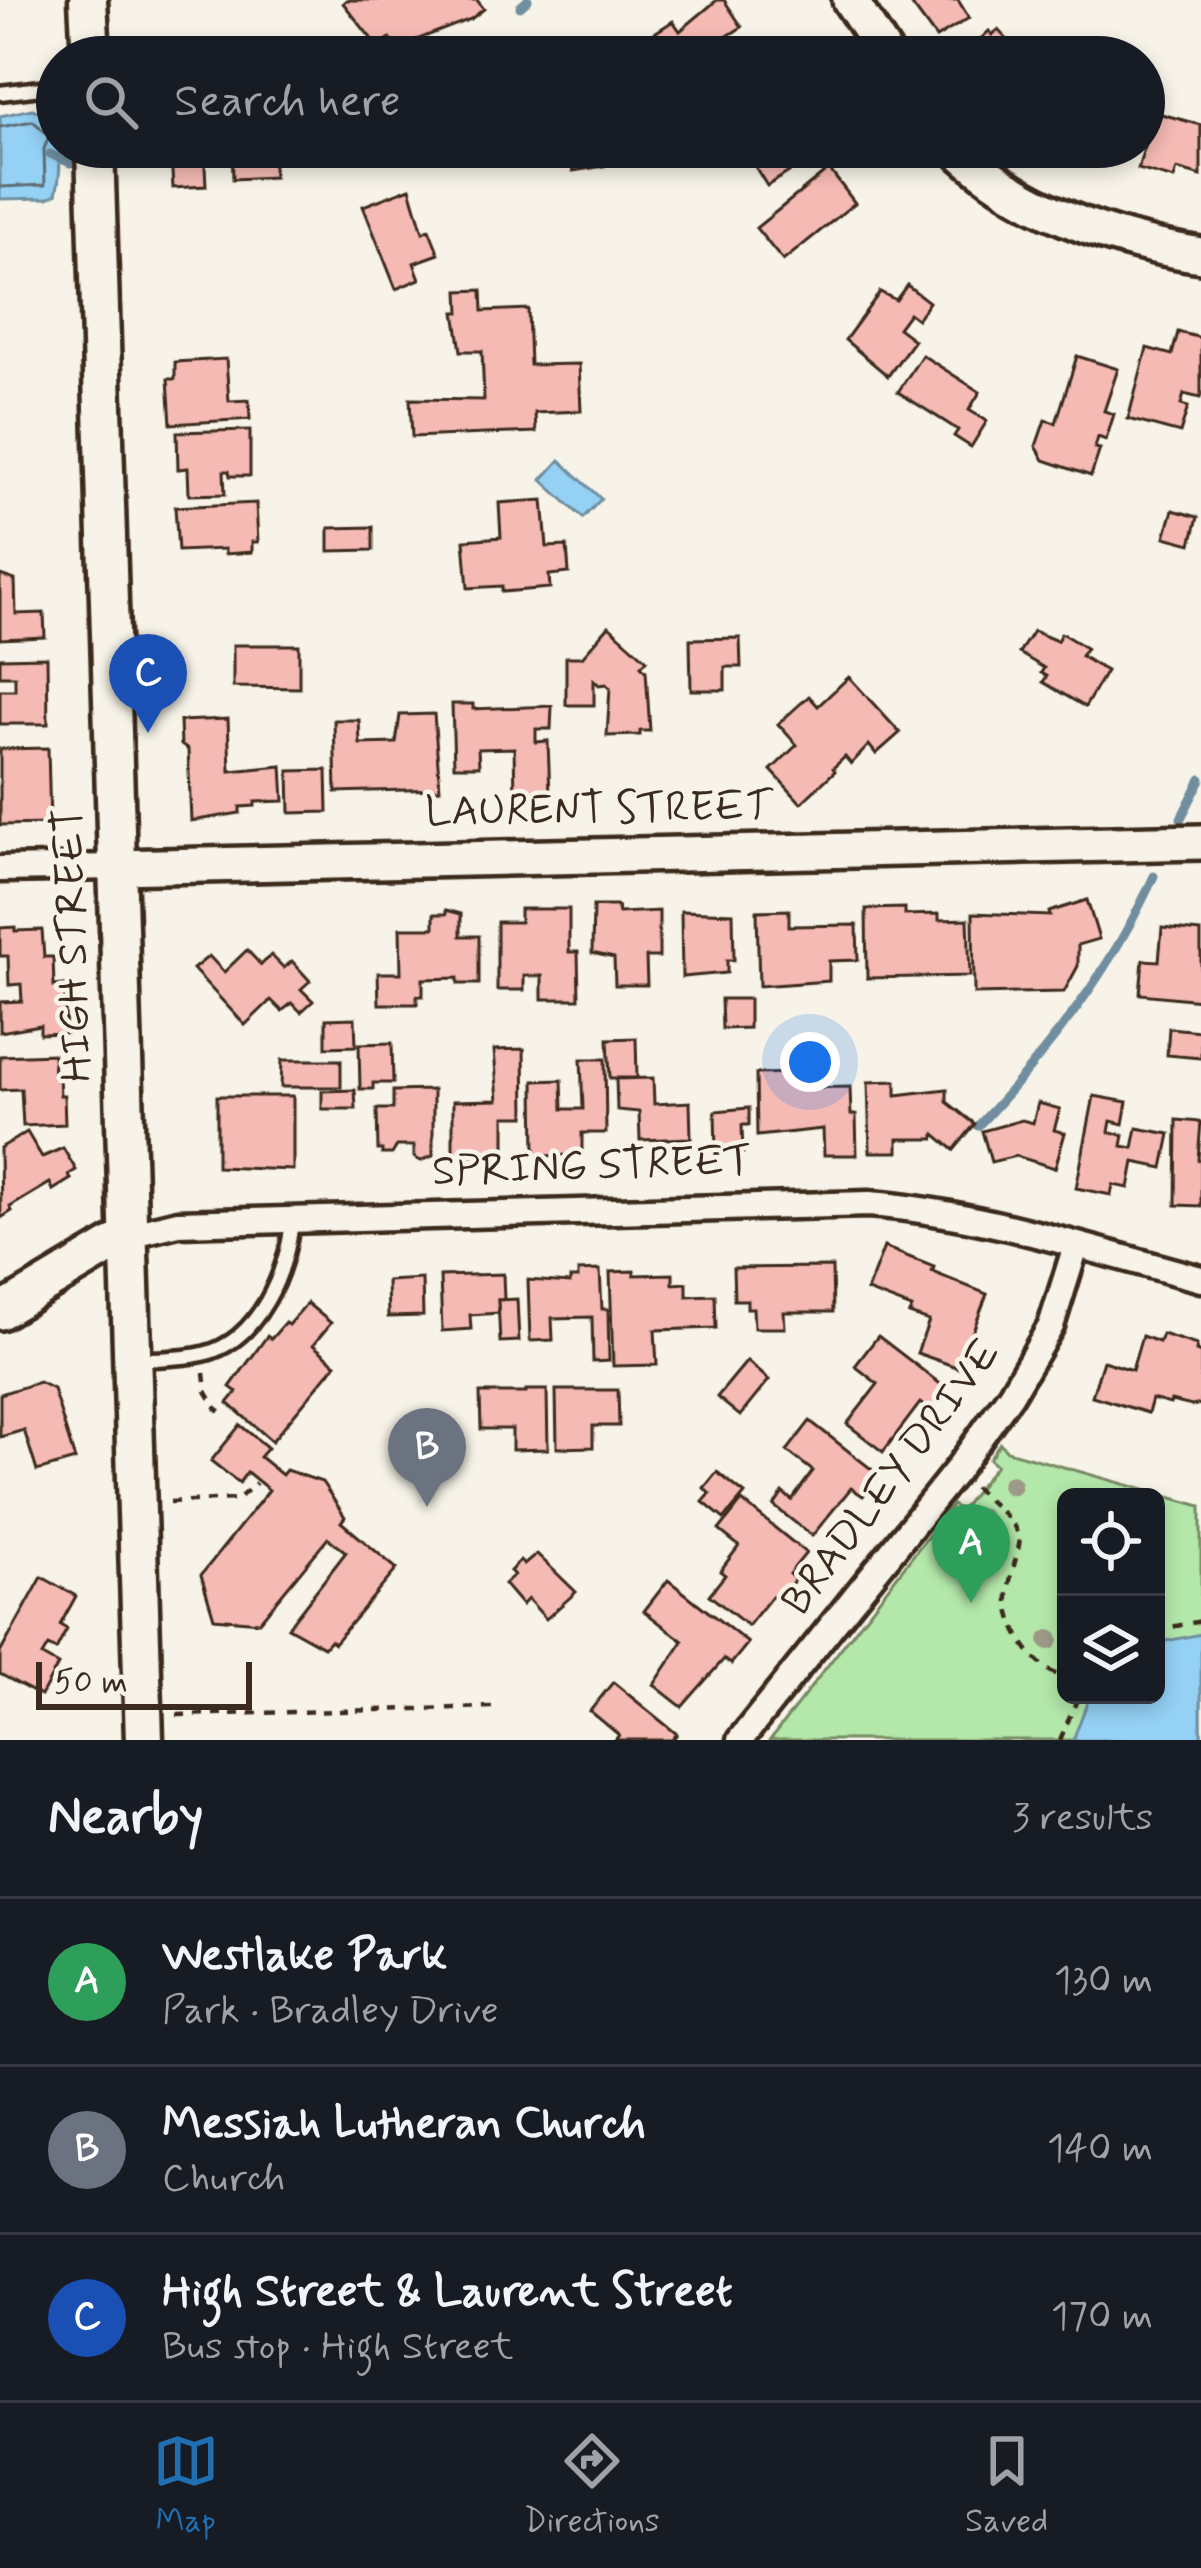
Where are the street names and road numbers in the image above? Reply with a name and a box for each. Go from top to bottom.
street label: LAURENT STREET [425,779,775,841]
street label: HIGH STREET [42,807,106,1083]
street label: SPRING STREET [431,1134,753,1200]
street label: BRADLEY DRIVE [771,1329,1013,1627]

